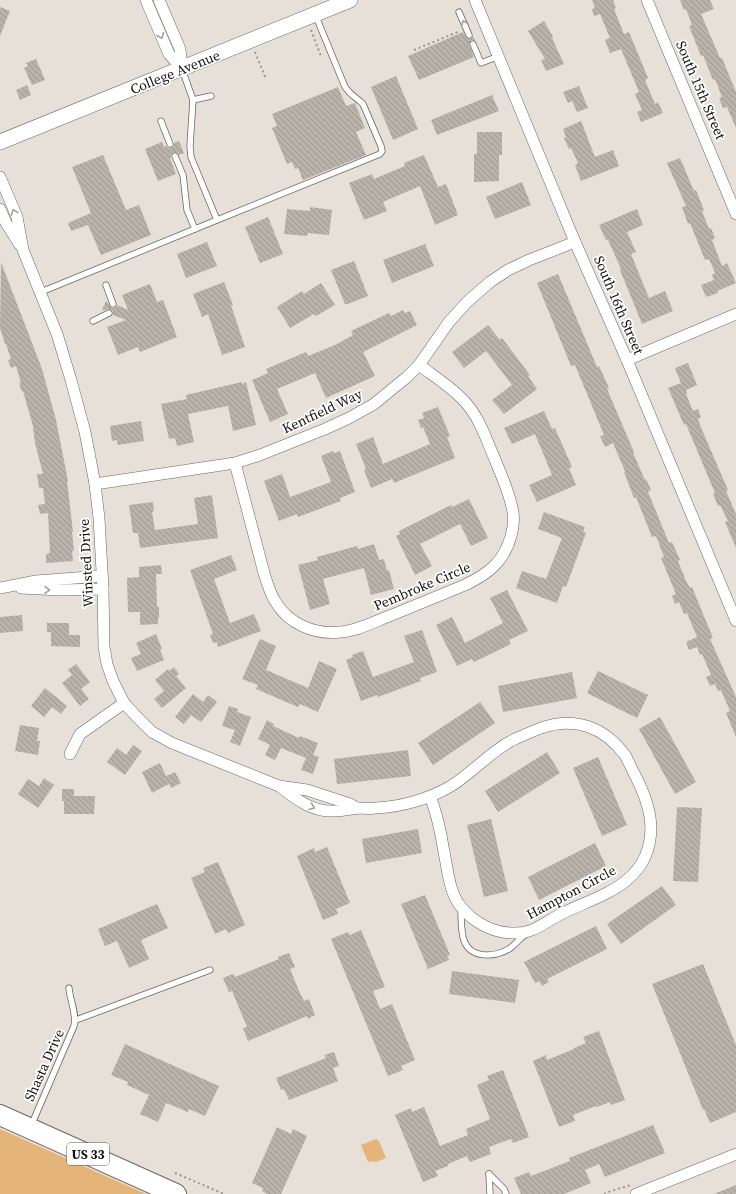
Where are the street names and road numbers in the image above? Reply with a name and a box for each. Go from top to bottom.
street label: South 15th Street [671,38,731,143]
street label: College Avenue [127,45,223,99]
street label: South 16th Street [589,253,649,358]
street label: Kentfield Way [279,383,366,438]
street label: Winsted Drive [74,518,98,608]
street label: Pembroke Circle [370,557,474,615]
street label: Hampton Circle [523,860,619,924]
street label: Shasta Drive [19,1026,69,1104]
road number: US 33 [67,1143,109,1165]

